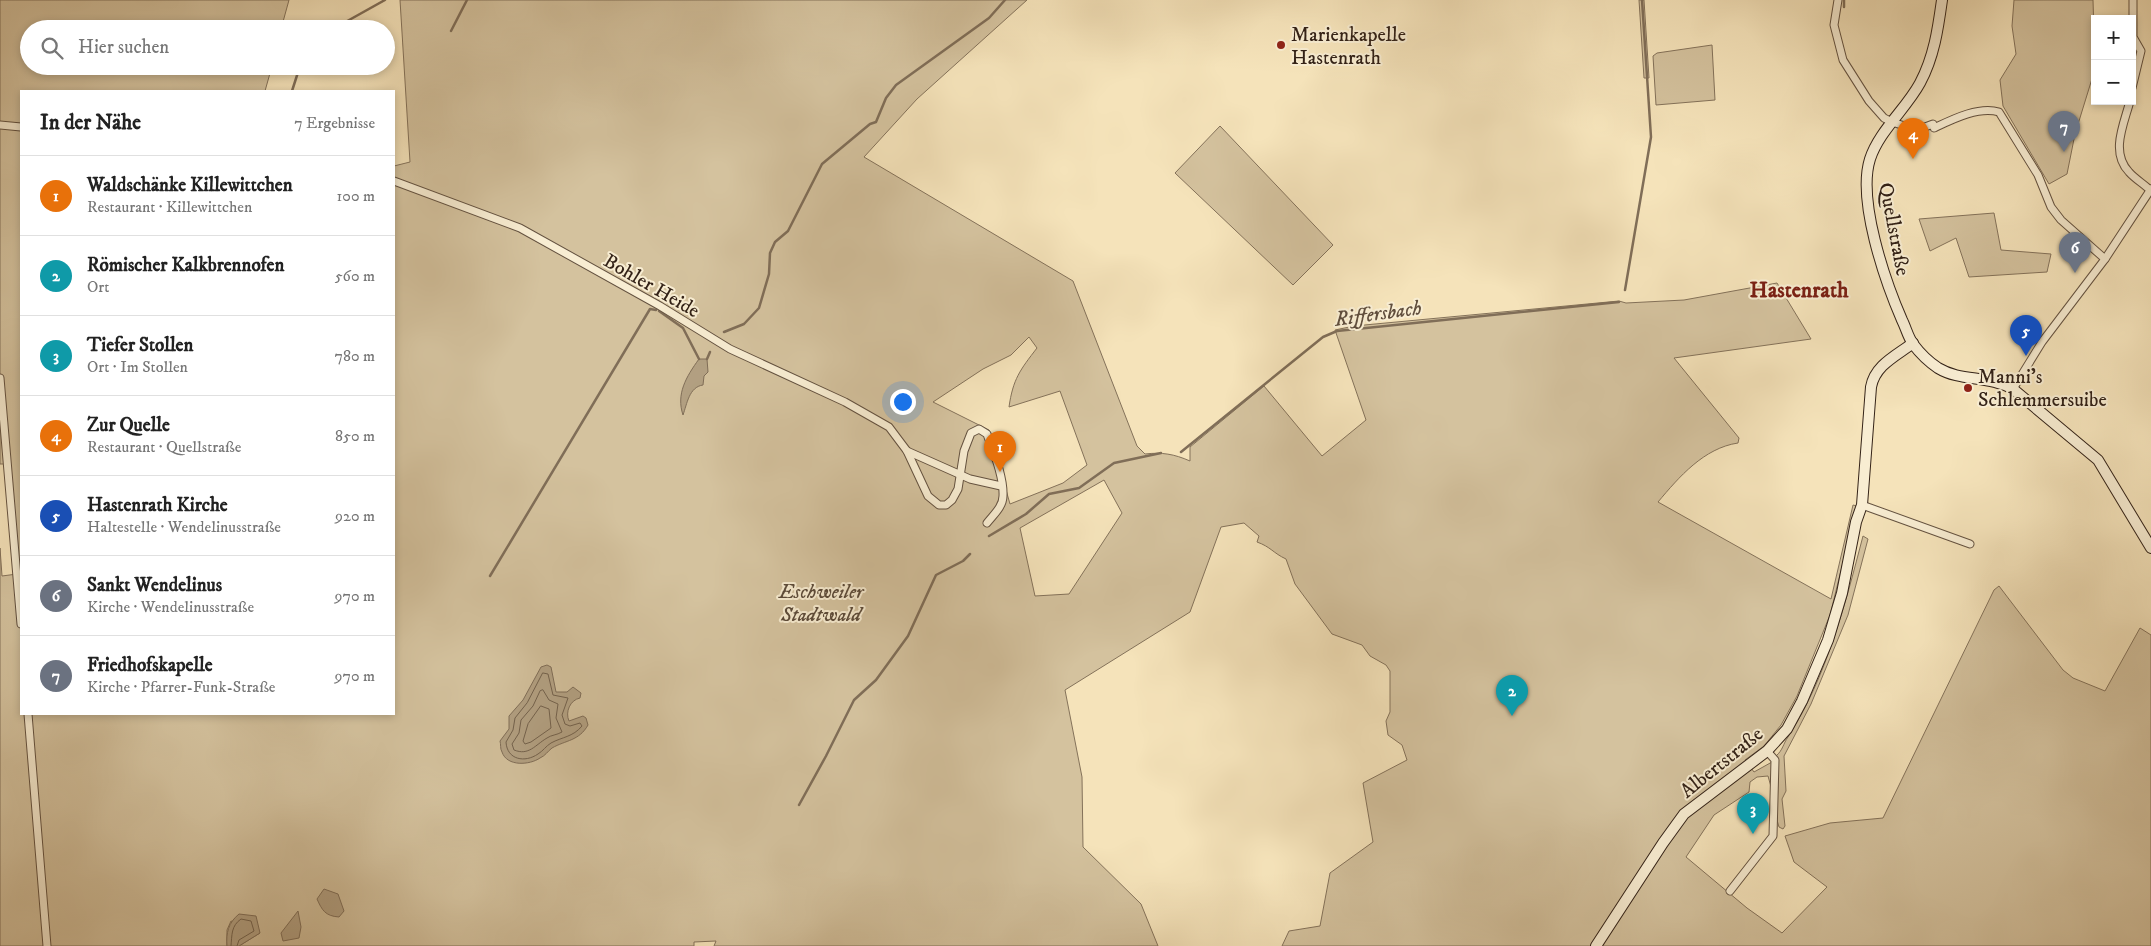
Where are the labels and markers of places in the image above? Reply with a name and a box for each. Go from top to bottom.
place label: Marienkapelle Hastenrath [1291,23,1406,71]
marker: Marienkapelle Hastenrath [1275,39,1287,51]
pin: 7 [2048,111,2080,152]
pin: 4 [1897,118,1929,159]
pin: 6 [2059,232,2091,273]
pin: 5 [2010,315,2042,356]
place label: Manni's Schlemmersuibe [1978,365,2107,413]
marker: Manni's Schlemmersuibe [1962,382,1974,394]
pin: 1 [984,431,1016,472]
pin: 2 [1496,675,1528,716]
pin: 3 [1737,793,1769,834]

